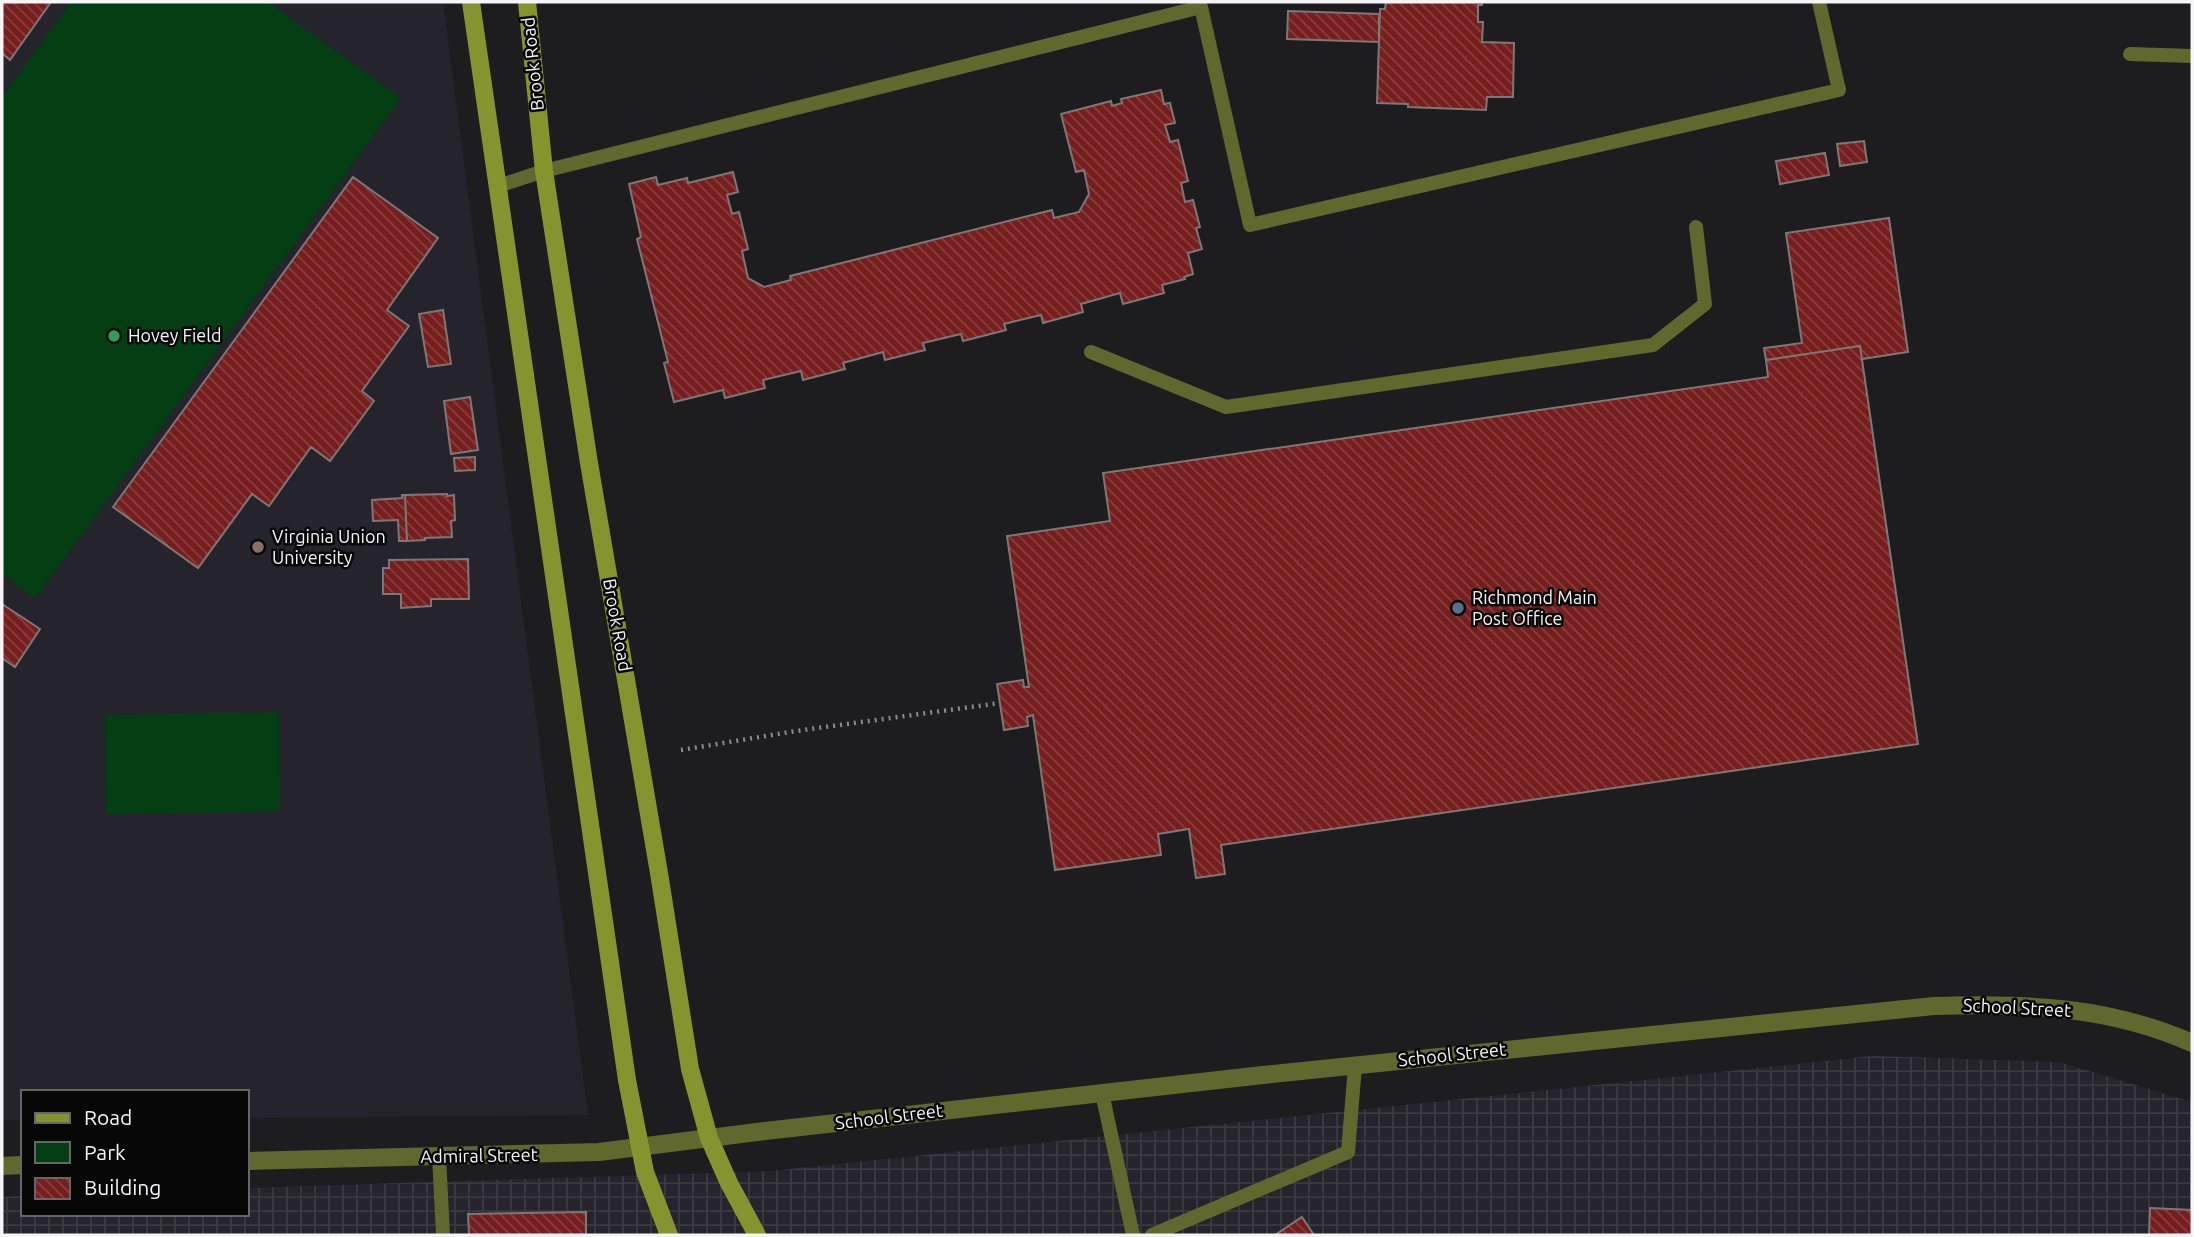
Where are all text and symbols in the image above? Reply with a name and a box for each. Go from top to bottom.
street label: Brook Road [517,16,547,112]
place label: Hovey Field [128,325,222,345]
marker: Hovey Field [106,328,122,344]
place label: Virginia Union University [272,526,386,567]
marker: Virginia Union University [250,539,266,555]
street label: Brook Road [600,577,636,673]
place label: Richmond Main Post Office [1472,587,1597,628]
marker: Richmond Main Post Office [1450,600,1466,616]
street label: School Street [1962,994,2072,1020]
street label: School Street [1397,1038,1507,1070]
legend [21,1090,248,1216]
street label: School Street [834,1099,944,1133]
text: Road [84,1105,132,1129]
text: Park [84,1140,126,1164]
street label: Admiral Street [420,1144,538,1166]
text: Building [84,1175,161,1199]

